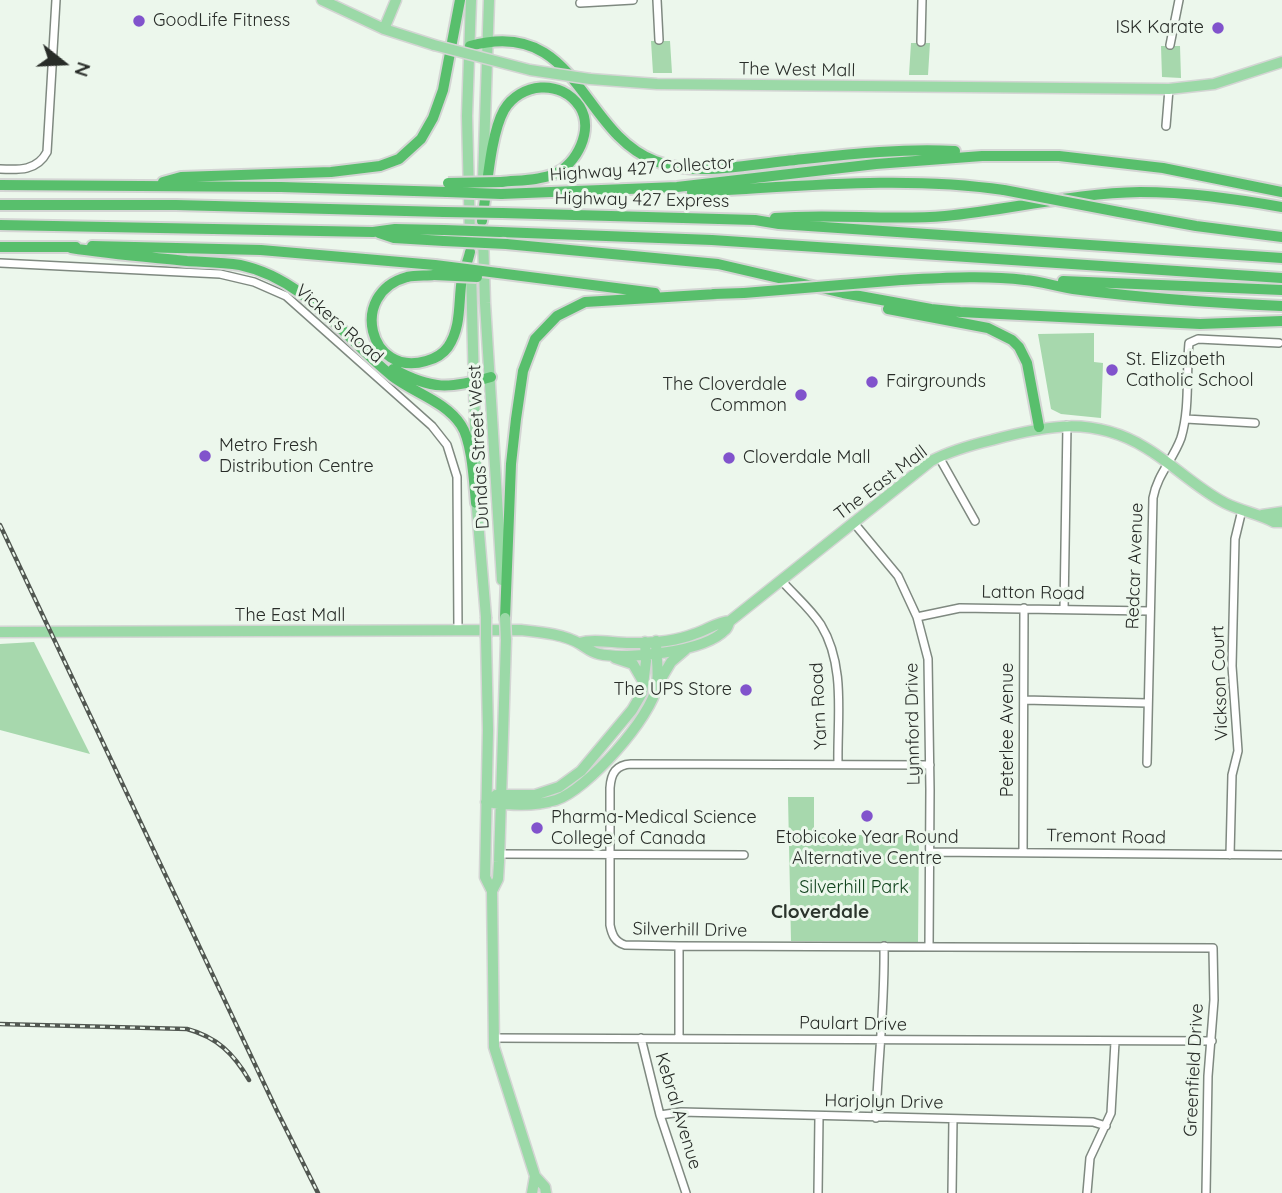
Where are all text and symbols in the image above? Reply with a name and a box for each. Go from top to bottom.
place label: GoodLife Fitness [153,10,290,32]
marker: GoodLife Fitness [131,13,147,29]
place label: ISK Karate [1115,17,1204,39]
marker: ISK Karate [1210,20,1226,36]
north arrow [28,28,98,98]
street label: The West Mall [738,58,856,82]
text: N [69,59,97,80]
street label: Highway 427 Collector [549,152,735,186]
street label: Highway 427 Express [555,188,729,212]
street label: Vickers Road [291,280,387,368]
place label: St. Elizabeth Catholic School [1126,349,1254,392]
marker: St. Elizabeth Catholic School [1104,362,1120,378]
street label: Dundas Street West [464,364,494,530]
place label: Fairgrounds [886,371,986,393]
place label: The Cloverdale Common [662,374,787,416]
marker: Fairgrounds [864,374,880,390]
marker: The Cloverdale Common [793,387,809,403]
place label: Metro Fresh Distribution Centre [219,435,374,478]
street label: The East Mall [830,441,932,525]
place label: Cloverdale Mall [743,447,871,469]
marker: Metro Fresh Distribution Centre [197,448,213,464]
marker: Cloverdale Mall [721,450,737,466]
street label: Redcar Avenue [1122,502,1148,630]
street label: Latton Road [981,581,1085,605]
street label: The East Mall [235,605,345,627]
street label: Vickson Court [1207,625,1233,741]
street label: Yarn Road [806,662,832,750]
street label: Lynnford Drive [901,663,925,785]
street label: Peterlee Avenue [997,663,1019,797]
place label: The UPS Store [614,679,732,701]
marker: The UPS Store [738,682,754,698]
place label: Pharma-Medical Science College of Canada [551,807,757,850]
marker: Etobicoke Year Round Alternative Centre [859,808,875,824]
marker: Pharma-Medical Science College of Canada [529,820,545,836]
street label: Tremont Road [1046,825,1166,849]
place label: Etobicoke Year Round Alternative Centre [775,827,959,870]
park label: Silverhill Park [799,877,909,899]
district label: Cloverdale [771,901,869,923]
street label: Silverhill Drive [632,918,748,942]
street label: Greenfield Drive [1180,1003,1208,1137]
street label: Paulart Drive [799,1012,907,1036]
street label: Kebral Avenue [650,1050,706,1172]
street label: Harjolyn Drive [824,1090,944,1114]

